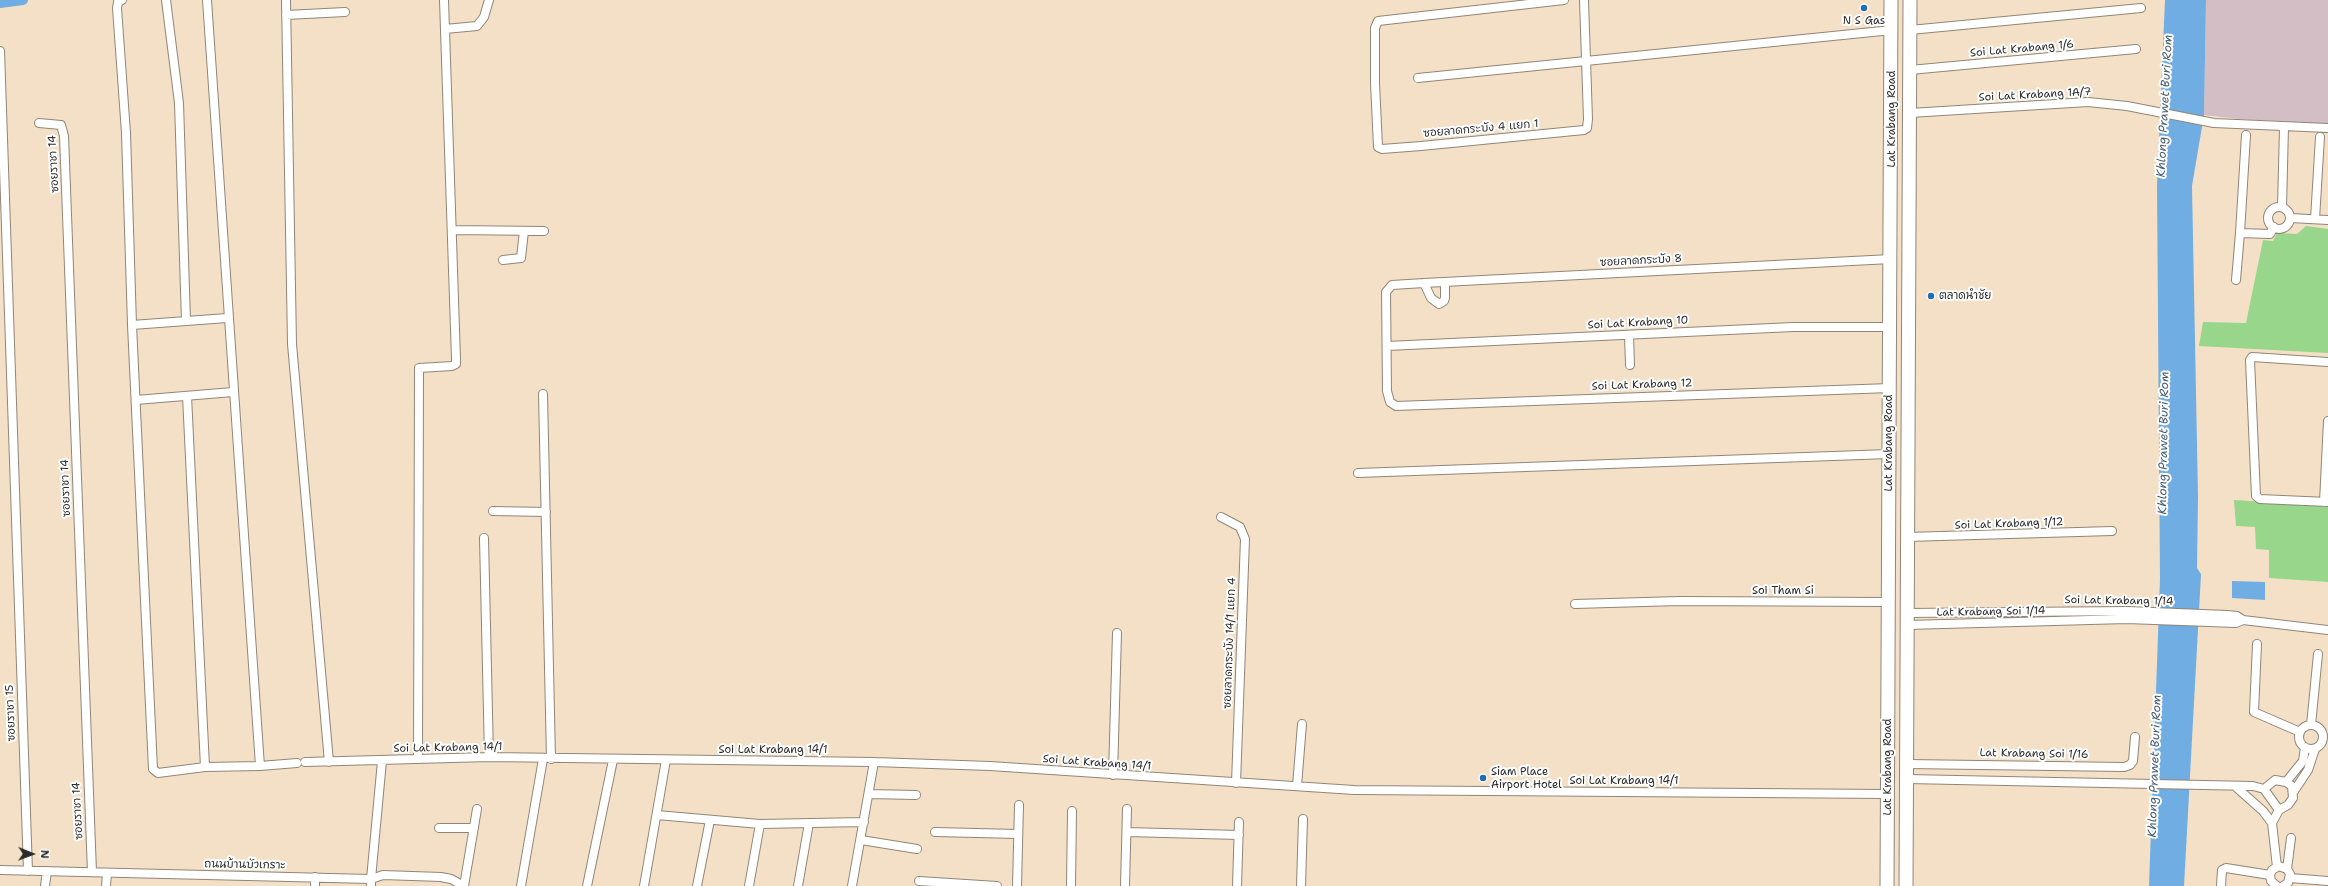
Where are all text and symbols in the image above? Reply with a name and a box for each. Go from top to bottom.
marker: N S Gas [1859,3,1869,13]
place label: N S Gas [1843,14,1885,28]
water label: Khlong Prawet Buri Rom [2154,34,2176,178]
street label: Soi Lat Krabang 1/6 [1969,38,2075,60]
street label: Lat Krabang Road [1885,70,1899,168]
street label: Soi Lat Krabang 1A/7 [1978,85,2092,105]
street label: ซอยลาดกระบัง 4 แยก 1 [1423,117,1539,141]
street label: ซอยราชา 14 [46,135,62,193]
street label: ซอยลาดกระบัง 8 [1600,252,1682,270]
place label: ตลาดนำชัย [1939,289,1991,303]
marker: ตลาดนำชัย [1926,291,1936,301]
street label: Soi Lat Krabang 10 [1587,314,1689,332]
water label: Khlong Prawet Buri Rom [2156,371,2172,515]
street label: Soi Lat Krabang 12 [1591,377,1693,393]
street label: Lat Krabang Road [1882,394,1896,492]
street label: ซอยราชา 14 [58,459,74,517]
street label: Soi Lat Krabang 1/12 [1954,516,2064,532]
street label: ซอยลาดกระบัง 14/1 แยก 4 [1221,577,1239,709]
street label: Soi Tham Si [1752,584,1814,598]
street label: Soi Lat Krabang 1/14 [2064,593,2174,609]
street label: Lat Krabang Soi 1/14 [1936,604,2046,620]
street label: ซอยราชา 15 [3,684,19,742]
water label: Khlong Prawet Buri Rom [2145,694,2165,838]
street label: Lat Krabang Road [1881,718,1895,816]
street label: Soi Lat Krabang 14/1 [393,740,503,756]
street label: Soi Lat Krabang 14/1 [719,743,827,757]
street label: Lat Krabang Soi 1/16 [1979,746,2089,762]
street label: Soi Lat Krabang 14/1 [1042,753,1152,773]
place label: Siam Place Airport Hotel [1491,765,1561,791]
marker: Siam Place Airport Hotel [1478,773,1488,783]
street label: Soi Lat Krabang 14/1 [1570,774,1678,788]
street label: ซอยราชา 14 [70,782,86,840]
north arrow [12,834,52,874]
text: N [37,850,52,859]
street label: ถนนบ้านบัวเกราะ [204,858,286,872]

